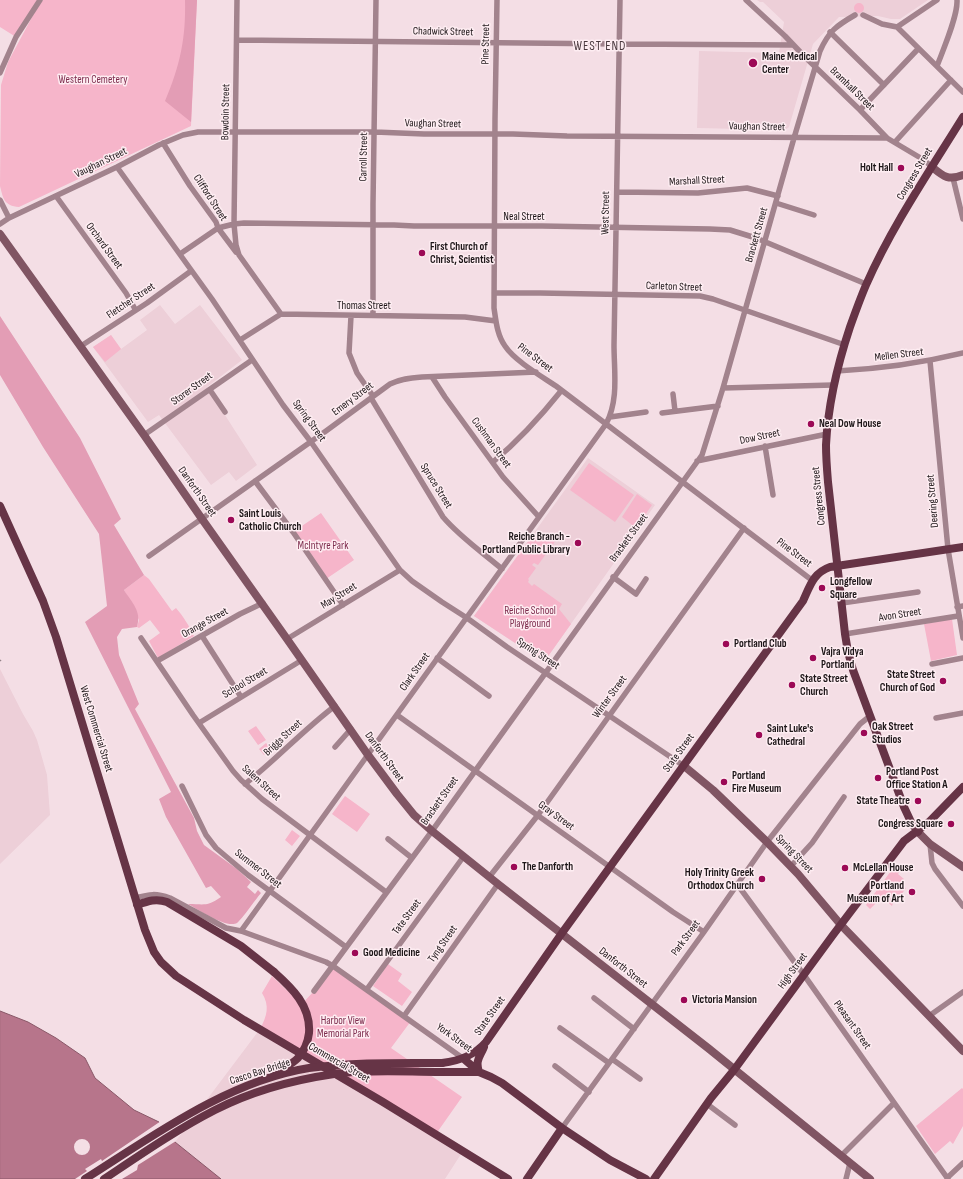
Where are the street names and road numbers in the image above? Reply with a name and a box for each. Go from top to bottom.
street label: Pine Street [479,23,493,65]
street label: Chadwick Street [413,25,473,39]
street label: Bramhall Street [827,64,877,114]
street label: Bowdoin Street [219,84,233,140]
street label: Vaughan Street [405,117,461,131]
street label: Vaughan Street [729,120,785,134]
street label: Carroll Street [357,132,371,182]
street label: Vaughan Street [73,145,129,181]
street label: Congress Street [894,145,936,203]
street label: Clifford Street [190,172,230,224]
street label: Marshall Street [669,173,725,189]
street label: West Street [599,191,613,235]
street label: Brackett Street [743,206,771,264]
street label: Neal Street [503,210,545,224]
street label: Orchard Street [83,220,125,272]
street label: Carleton Street [646,279,702,295]
street label: Fletcher Street [104,280,158,322]
street label: Thomas Street [337,299,391,313]
street label: Pine Street [515,340,555,376]
street label: Mellen Street [874,345,924,365]
street label: Storer Street [169,370,215,408]
street label: Emery Street [330,379,376,419]
street label: Spring Street [289,397,329,445]
street label: Cushman Street [468,415,514,471]
street label: Dow Street [739,426,781,448]
street label: Spruce Street [417,461,455,511]
street label: Danforth Street [175,464,219,520]
street label: Congress Street [809,466,829,526]
street label: Deering Street [924,474,942,528]
street label: Brackett Street [607,511,651,565]
street label: Pine Street [774,535,814,571]
street label: May Street [319,580,359,612]
street label: Orange Street [179,605,231,641]
street label: Avon Street [878,605,922,625]
street label: Spring Street [514,635,562,673]
street label: Clark Street [397,650,433,694]
street label: School Street [220,664,270,702]
street label: Winter Street [590,673,630,721]
street label: West Commercial Street [77,684,115,774]
street label: Briggs Street [261,717,305,759]
street label: Danforth Street [362,730,406,784]
street label: State Street [660,731,698,775]
street label: Salem Street [239,762,283,804]
street label: Brackett Street [418,774,462,828]
street label: Gray Street [535,798,577,834]
street label: Spring Street [772,832,816,876]
street label: Summer Street [232,847,284,891]
street label: Tate Street [390,897,424,937]
street label: Park Street [669,918,703,958]
street label: Tyng Street [425,923,461,965]
street label: Danforth Street [596,945,650,991]
street label: High Street [775,950,811,992]
street label: State Street [472,994,508,1038]
street label: Pleasant Street [830,998,874,1052]
street label: York Street [434,1021,474,1055]
street label: Commercial Street [306,1040,372,1086]
street label: Casco Bay Bridge [228,1056,292,1088]

